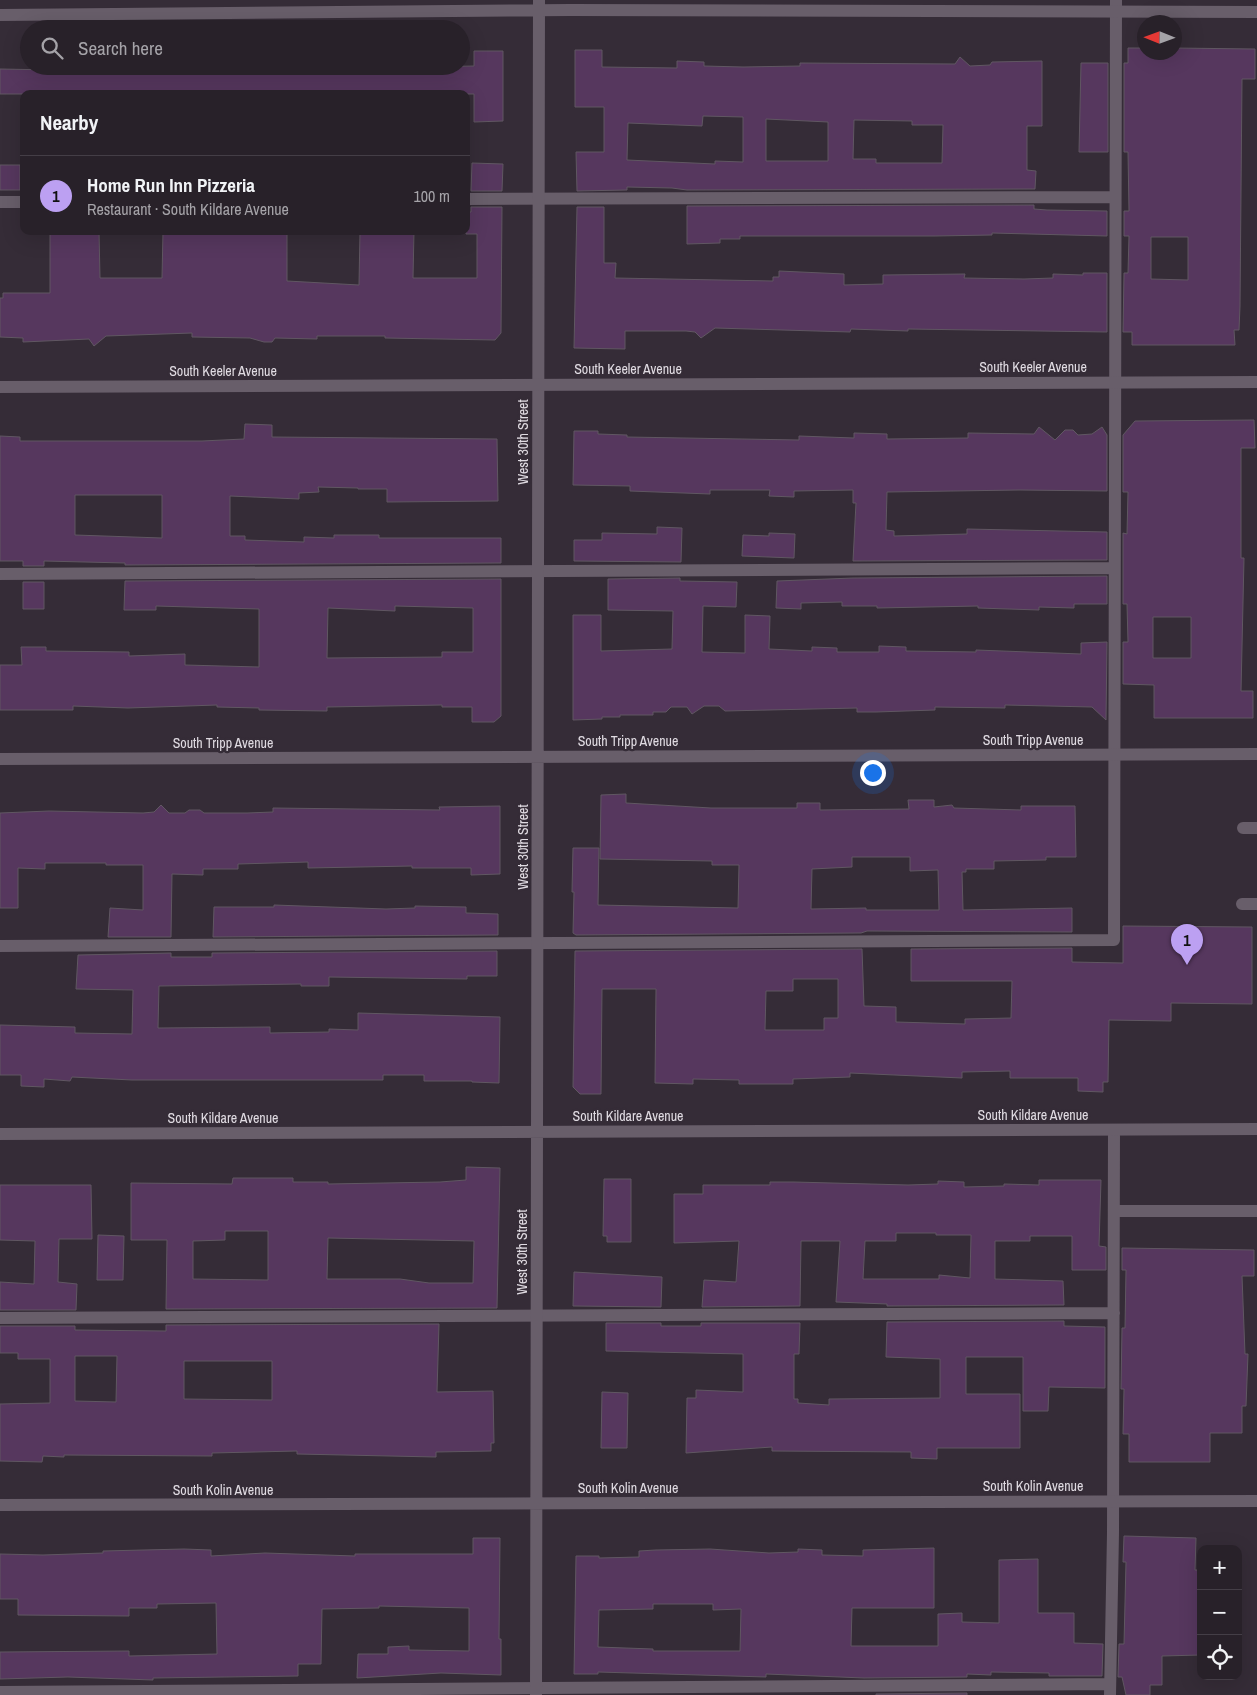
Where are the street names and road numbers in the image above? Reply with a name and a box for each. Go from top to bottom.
street label: South Keeler Avenue [979,358,1087,376]
street label: South Keeler Avenue [574,360,682,378]
street label: South Keeler Avenue [169,362,277,380]
street label: West 30th Street [514,399,532,485]
street label: South Tripp Avenue [983,731,1083,749]
street label: South Tripp Avenue [578,732,678,750]
street label: South Tripp Avenue [173,734,273,752]
street label: West 30th Street [514,804,532,890]
street label: South Kildare Avenue [978,1106,1088,1124]
street label: South Kildare Avenue [573,1107,683,1125]
street label: South Kildare Avenue [168,1109,278,1127]
street label: West 30th Street [513,1209,531,1295]
street label: South Kolin Avenue [983,1477,1083,1495]
street label: South Kolin Avenue [578,1479,678,1497]
street label: South Kolin Avenue [173,1481,273,1499]

